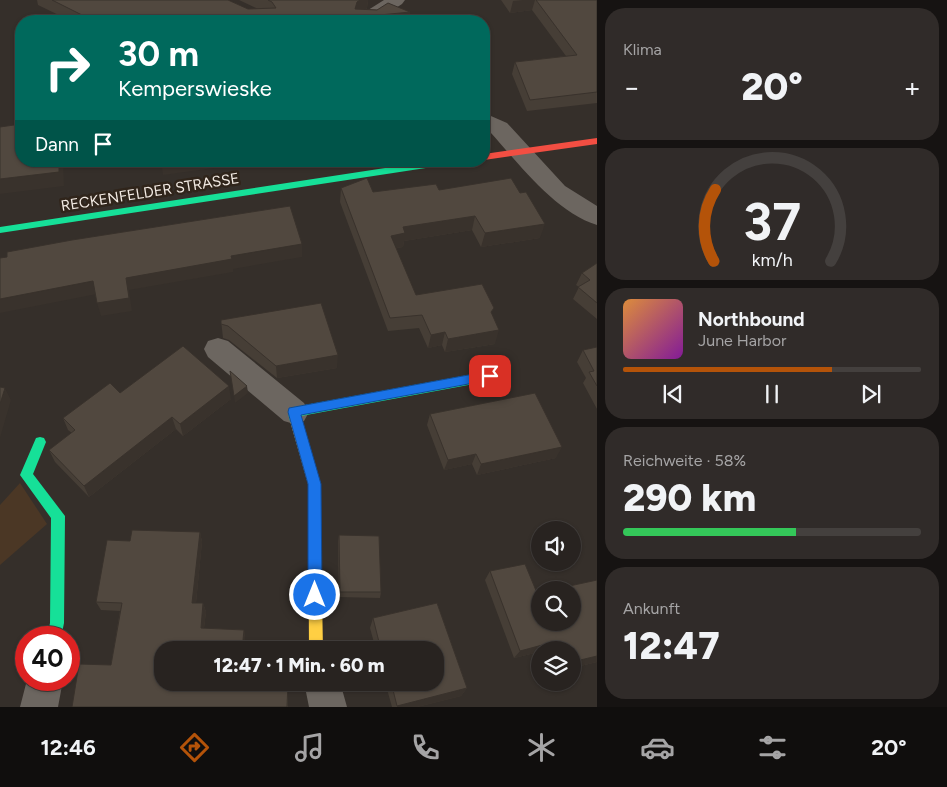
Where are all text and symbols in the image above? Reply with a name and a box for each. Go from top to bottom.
text: 30 m [118,33,199,75]
icon: right [35,35,100,100]
text: Klima [623,40,662,59]
text: 20° [741,64,803,110]
text: − [623,70,640,104]
text: + [904,70,921,104]
text: Kemperswieske [118,75,272,102]
icon: arrive [89,130,117,158]
text: Dann [35,133,79,156]
street label: RECKENFELDER STRASSE [60,169,240,215]
text: 37 [743,191,801,253]
text: km/h [752,249,792,270]
text: Northbound [698,308,805,331]
text: June Harbor [698,331,786,350]
pin [469,355,511,397]
icon: arrive [476,362,504,390]
icon: previous [659,380,687,408]
icon: pause [758,380,786,408]
icon: next [857,380,885,408]
text: Reichweite · 58% [623,451,746,470]
text: 290 km [623,475,756,521]
map controls [531,521,581,691]
button: sound [531,521,581,571]
position arrow [288,568,340,620]
button: search [531,581,581,631]
text: Ankunft [623,599,680,618]
text: 12:47 [623,623,720,669]
speed limit sign: 40 [15,626,80,691]
button: layers [531,641,581,691]
text: 12:47 · 1 Min. · 60 m [214,654,384,677]
icon: directions [177,730,212,765]
icon: music [292,730,327,765]
icon: phone [408,730,443,765]
icon: climate [524,730,559,765]
icon: car [640,730,675,765]
icon: filters [755,730,790,765]
text: 12:46 [40,734,96,761]
text: 20° [871,734,907,761]

